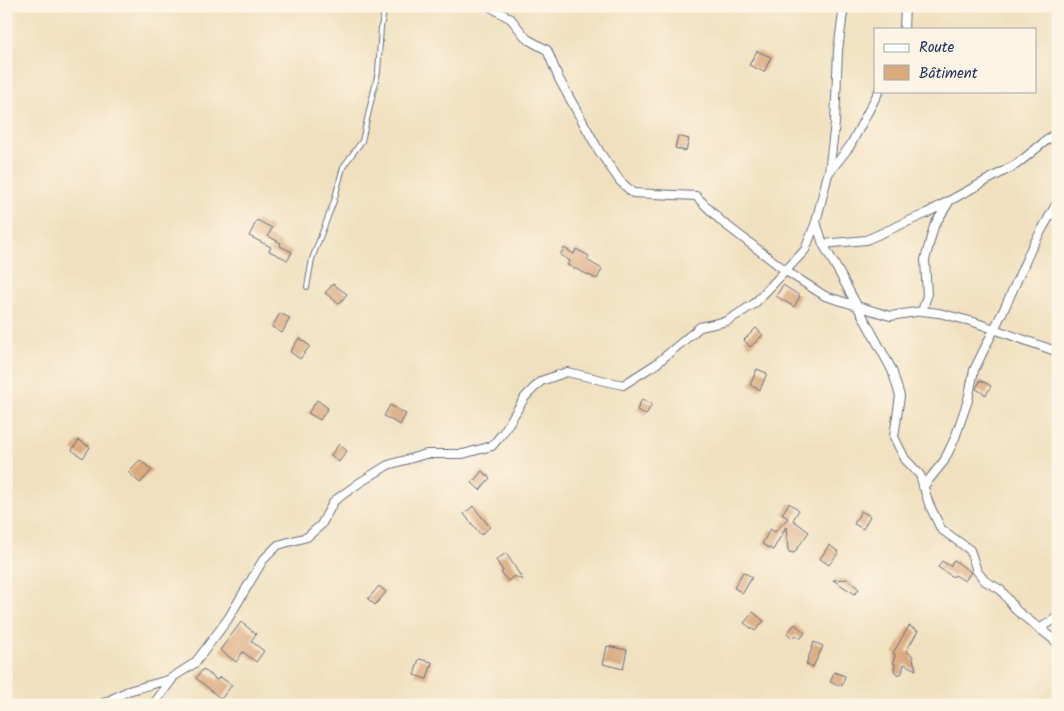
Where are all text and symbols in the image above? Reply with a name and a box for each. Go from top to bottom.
legend [874,28,1036,92]
text: Route [919,36,955,60]
text: Bâtiment [919,62,978,86]

